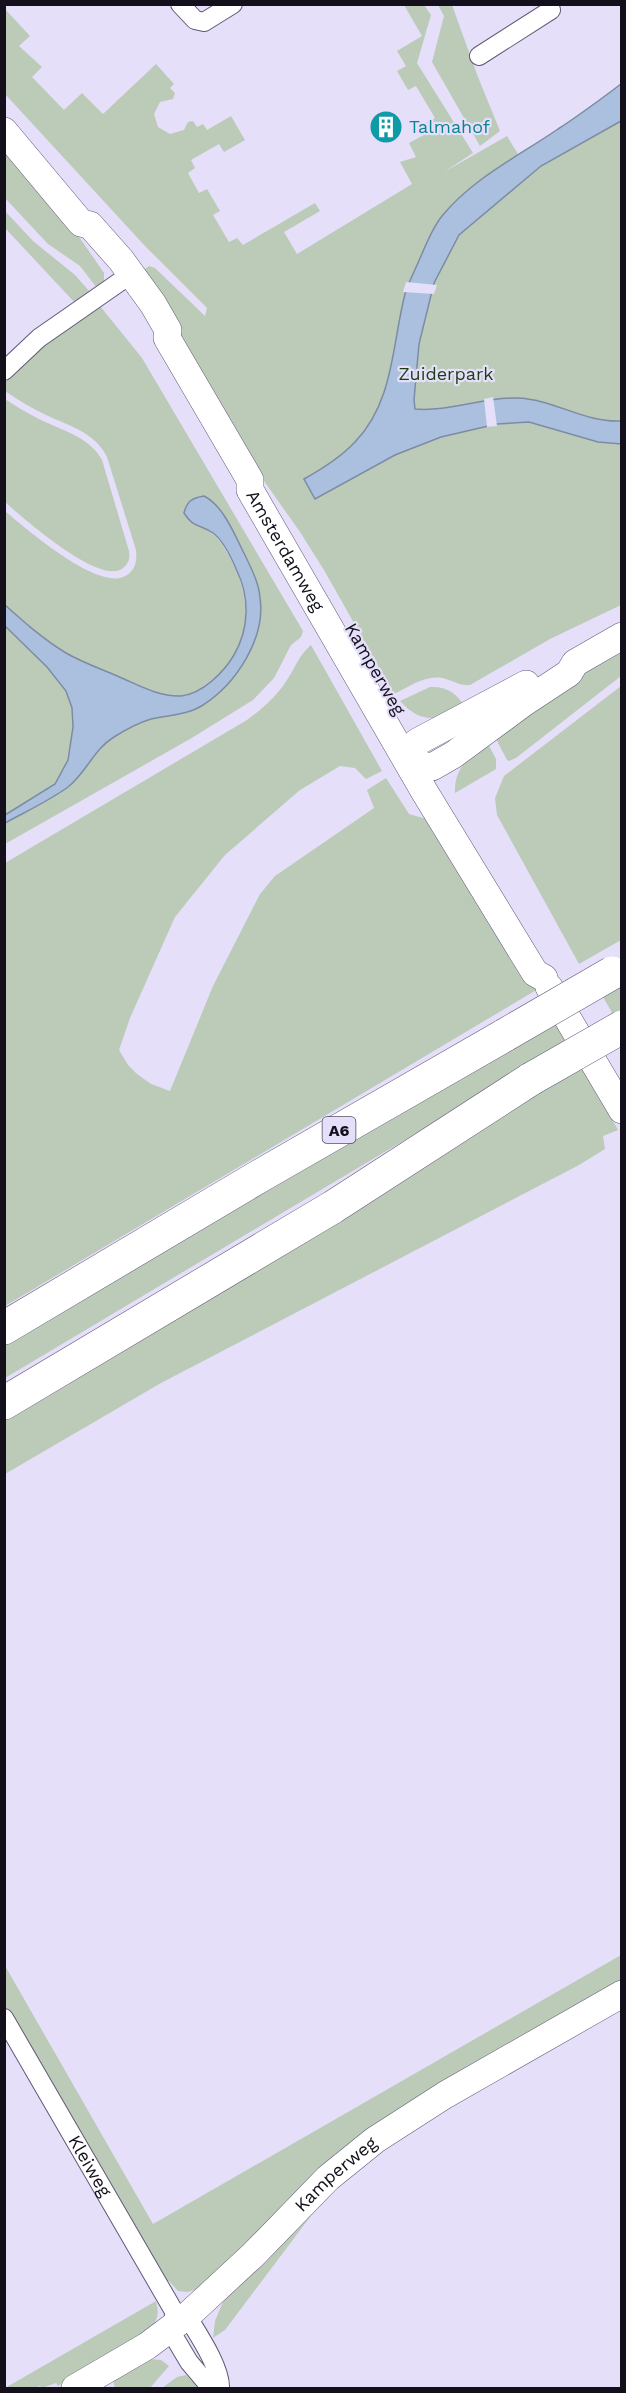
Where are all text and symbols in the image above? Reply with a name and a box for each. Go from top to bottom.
building icon: Talmahof [368,109,404,145]
place label: Talmahof [409,116,490,137]
park label: Zuiderpark [399,363,493,384]
street label: Amsterdamweg [242,486,329,615]
street label: Kamperweg [341,619,410,719]
road number: A6 [322,1117,356,1143]
street label: Kleiweg [64,2131,116,2200]
street label: Kamperweg [290,2132,381,2216]

